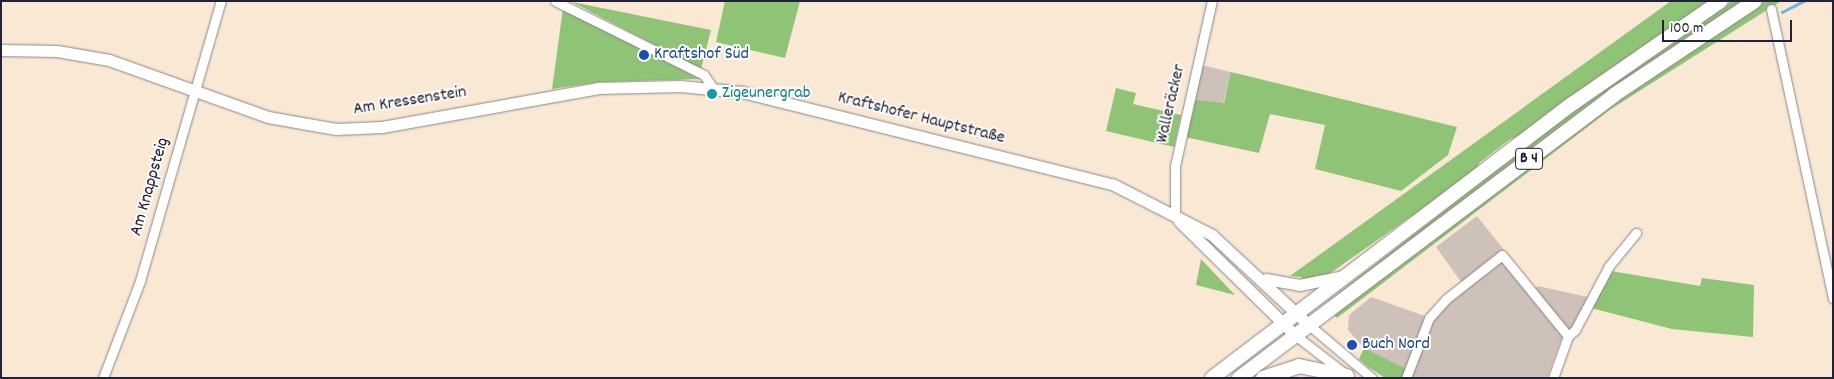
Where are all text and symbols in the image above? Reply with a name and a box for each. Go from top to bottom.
scale bar [1664,10,1794,42]
text: 100 m [1670,18,1703,40]
place label: Kraftshof Süd [654,44,749,66]
marker: Kraftshof Süd [638,49,650,61]
street label: Walleräcker [1152,63,1192,145]
street label: Am Kressenstein [352,82,468,122]
place label: Zigeunergrab [722,83,811,105]
marker: Zigeunergrab [706,88,718,100]
street label: Kraftshofer Hauptstraße [835,88,1007,150]
street label: Am Knappsteig [127,135,175,239]
road number: B 4 [1514,146,1544,172]
place label: Buch Nord [1362,334,1430,356]
marker: Buch Nord [1346,339,1358,351]

